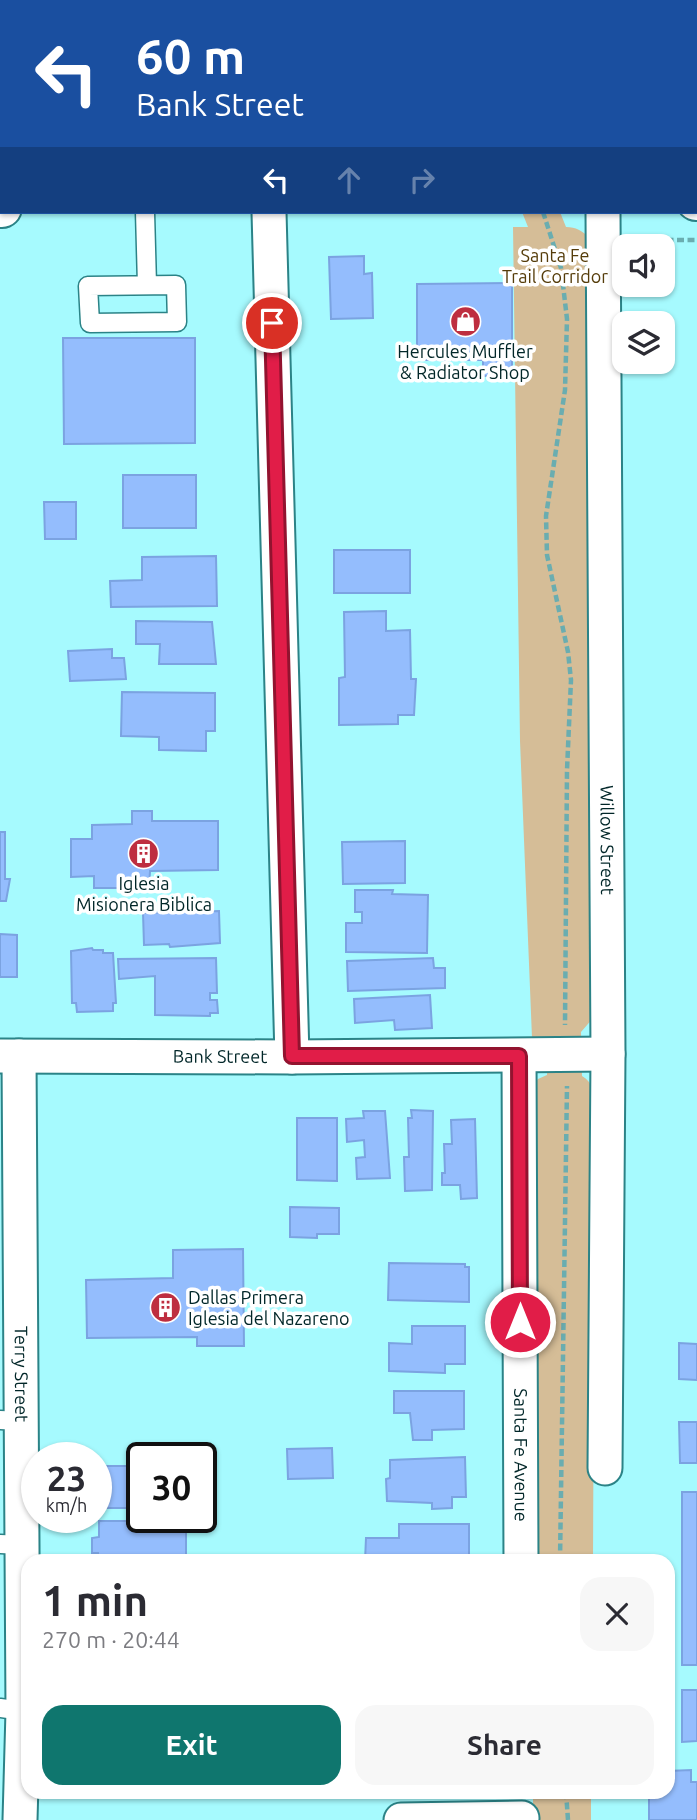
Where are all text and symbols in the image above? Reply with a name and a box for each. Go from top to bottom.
icon: left [21,28,112,119]
text: 60 m [136,28,245,83]
text: Bank Street [136,86,304,122]
icon: left [257,161,295,199]
icon: ahead [330,161,368,199]
icon: right [403,161,441,199]
map controls [612,234,675,374]
button: sound [612,234,675,297]
park label: Santa Fe Trail Corridor [502,245,608,286]
pin [242,293,302,353]
icon: arrive [253,304,291,342]
shop icon: Hercules Muffler & Radiator Shop [448,305,482,339]
button: layers [612,311,675,374]
place label: Hercules Muffler & Radiator Shop [397,341,533,382]
street label: Willow Street [597,785,618,895]
building icon: Iglesia Misionera Biblica [127,837,161,871]
place label: Iglesia Misionera Biblica [76,873,212,914]
street label: Bank Street [173,1046,267,1066]
position arrow [483,1285,557,1359]
place label: Dallas Primera Iglesia del Nazareno [188,1287,350,1328]
building icon: Dallas Primera Iglesia del Nazareno [148,1291,182,1325]
street label: Terry Street [12,1326,32,1422]
street label: Santa Fe Avenue [511,1388,532,1522]
speed limit sign: 30 [126,1442,217,1533]
text: 23 [47,1458,86,1498]
text: km/h [46,1495,87,1515]
text: 1 min [42,1577,148,1624]
button: close [580,1577,654,1651]
text: 270 m · 20:44 [42,1627,180,1652]
button: Exit [42,1705,341,1785]
button: Share [355,1705,654,1785]

